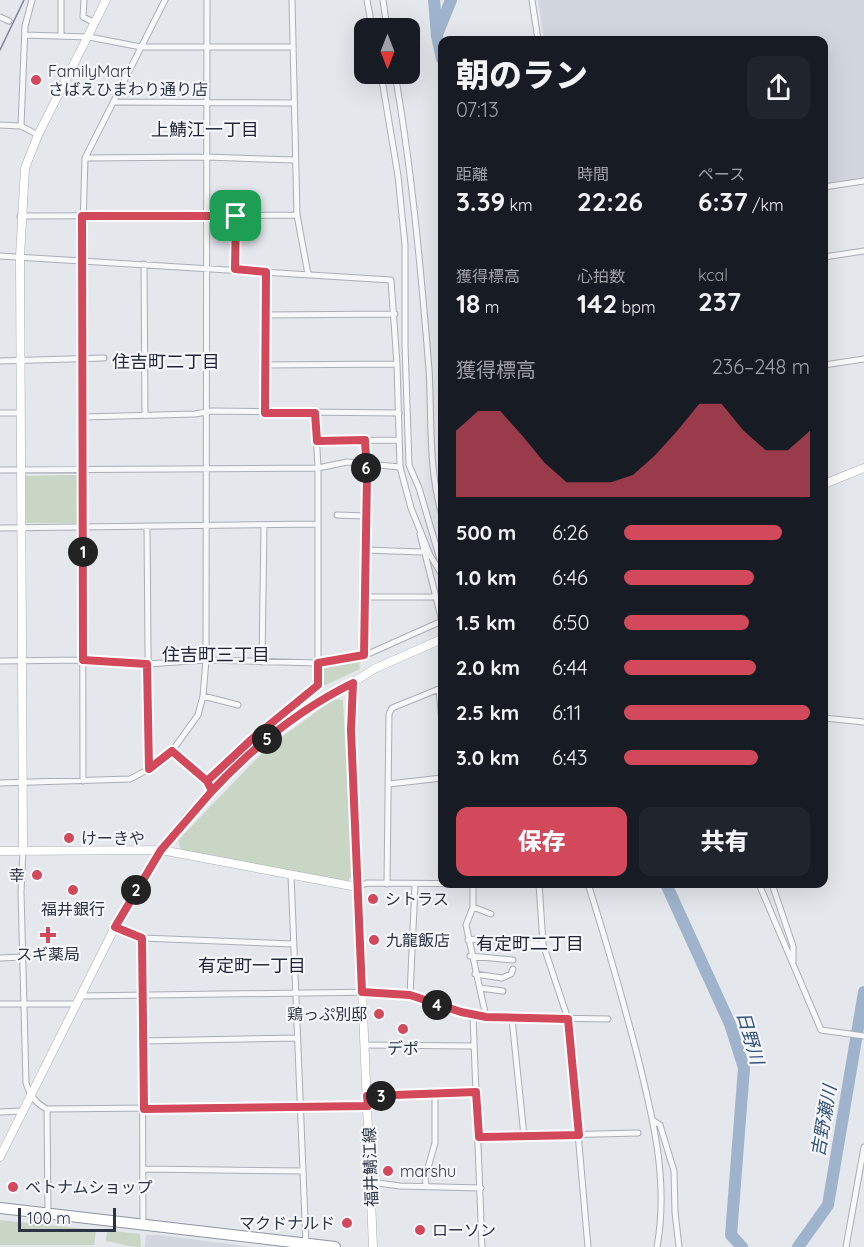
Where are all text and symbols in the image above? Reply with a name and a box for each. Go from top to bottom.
north arrow [354,18,420,84]
map controls [354,18,420,84]
text: 朝のラン [456,54,588,95]
button: share [747,56,810,119]
place label: FamilyMart さばえひまわり通り店 [48,61,208,99]
marker: FamilyMart さばえひまわり通り店 [29,73,43,87]
text: 07:13 [456,97,499,122]
district label: 上鯖江一丁目 [151,118,259,141]
text: 距離 [456,164,488,184]
text: 時間 [577,164,609,184]
text: ペース [698,164,745,184]
text: 3.39 [456,185,505,218]
text: 22:26 [577,185,643,218]
text: 6:37 [698,185,748,218]
pin [210,190,261,241]
text: km [505,195,533,215]
text: /km [748,195,784,215]
icon: arrive [219,199,252,232]
text: kcal [698,265,728,285]
text: 獲得標高 [456,266,520,286]
text: 心拍数 [577,266,625,286]
text: 237 [698,285,741,318]
text: 18 [456,287,480,320]
text: 142 [577,287,617,320]
text: m [480,297,499,317]
text: bpm [617,297,656,317]
district label: 住吉町二丁目 [112,350,220,373]
text: 236–248 m [712,354,810,379]
text: 獲得標高 [456,357,536,382]
pin: 6 [351,453,381,483]
text: 6 [362,458,370,478]
text: 500 m [456,520,516,545]
text: 6:26 [552,520,588,545]
pin: 1 [68,537,98,567]
text: 1 [80,542,86,562]
text: 1.0 km [456,565,516,590]
text: 6:46 [552,565,588,590]
text: 1.5 km [456,610,516,635]
text: 6:50 [552,610,589,635]
district label: 住吉町三丁目 [162,643,270,666]
text: 2.0 km [456,655,520,680]
text: 6:44 [552,655,588,680]
text: 2.5 km [456,700,519,725]
text: 6:11 [552,700,581,725]
pin: 5 [252,724,282,754]
text: 5 [262,729,272,749]
text: 3.0 km [456,745,519,770]
text: 6:43 [552,745,588,770]
button: 保存 [456,807,627,876]
button: 共有 [639,807,810,876]
place label: けーきや [81,828,145,848]
marker: けーきや [62,831,76,845]
place label: 幸 [9,865,25,885]
marker: 幸 [30,868,44,882]
pin: 2 [121,875,151,905]
text: 2 [131,880,141,900]
marker: 福井銀行 [66,883,80,897]
place label: シトラス [385,889,449,909]
marker: シトラス [366,892,380,906]
place label: 福井銀行 [41,899,105,919]
marker: スギ薬局 [41,928,55,942]
place label: 九龍飯店 [386,930,450,950]
district label: 有定町二丁目 [476,932,584,955]
marker: 九龍飯店 [367,933,381,947]
place label: スギ薬局 [16,944,80,964]
district label: 有定町一丁目 [198,954,306,977]
pin: 4 [422,990,452,1020]
text: 4 [432,995,442,1015]
place label: 鶏っぷ別邸 [287,1004,367,1024]
marker: 鶏っぷ別邸 [372,1007,386,1021]
water label: 日野川 [732,1009,770,1069]
marker: デポ [396,1022,410,1036]
place label: デポ [387,1038,419,1058]
pin: 3 [366,1081,396,1111]
water label: 吉野瀬川 [806,1081,841,1158]
text: 3 [377,1086,385,1106]
street label: 福井鯖江線 [359,1127,381,1207]
place label: marshu [400,1161,456,1181]
marker: marshu [381,1164,395,1178]
place label: ベトナムショップ [25,1177,153,1197]
marker: ベトナムショップ [6,1180,20,1194]
scale bar [18,1205,116,1232]
text: 100 m [27,1208,71,1228]
place label: マクドナルド [239,1213,335,1233]
marker: マクドナルド [340,1216,354,1230]
place label: ローソン [432,1220,496,1240]
marker: ローソン [413,1223,427,1237]

